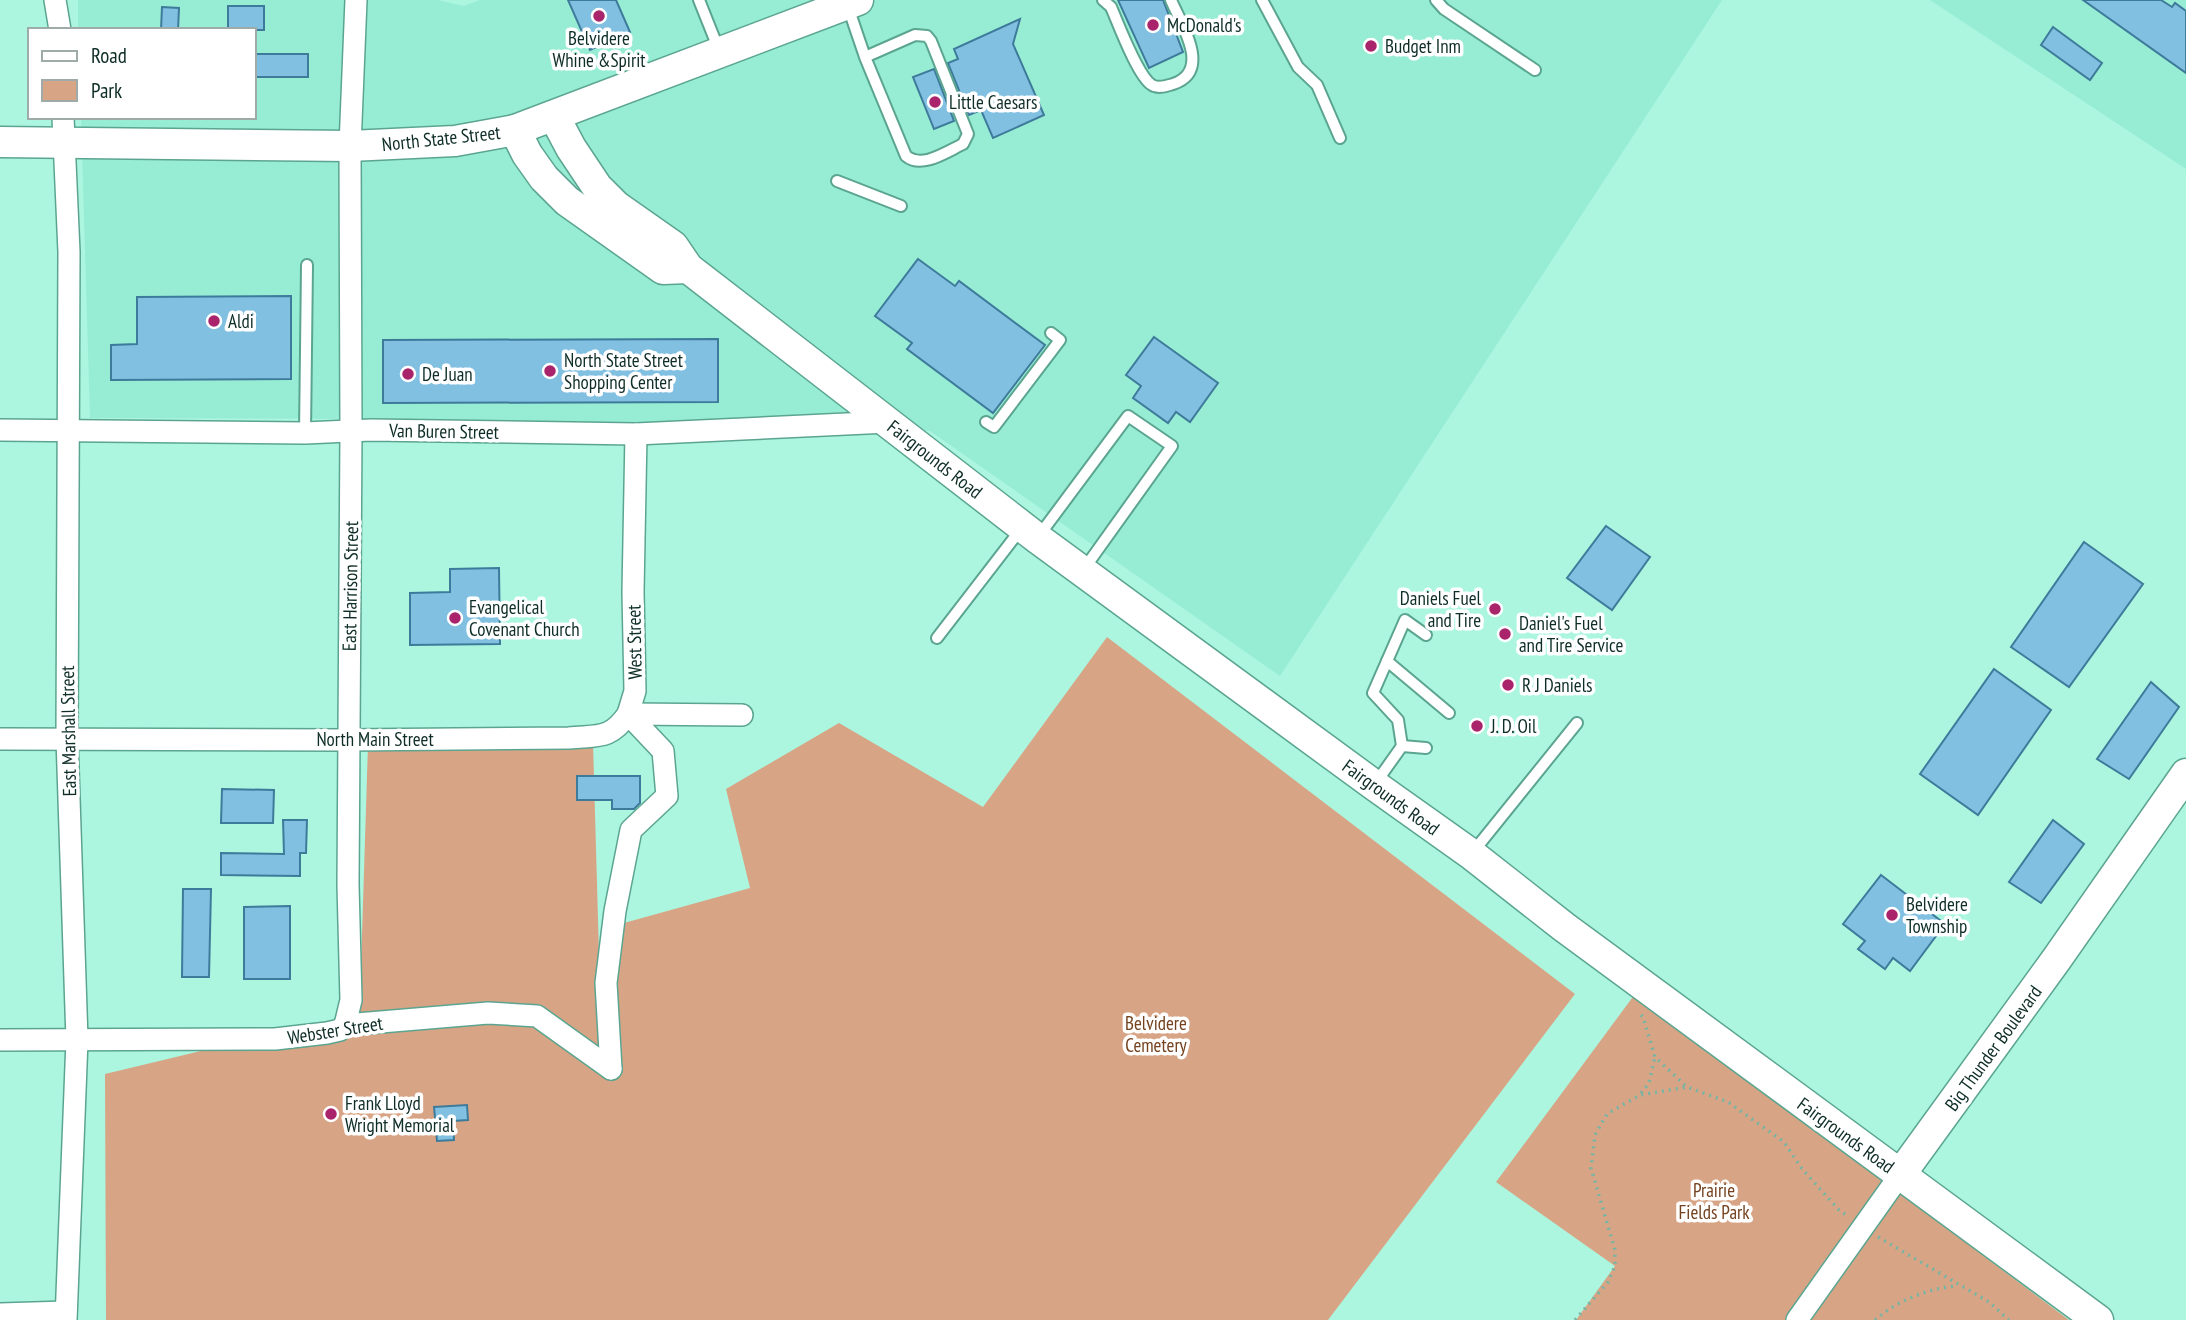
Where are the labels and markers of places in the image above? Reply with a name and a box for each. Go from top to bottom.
marker: Belvidere Whine &Spirit [591,8,607,24]
place label: McDonald's [1167,13,1242,37]
marker: McDonald's [1145,17,1161,33]
place label: Belvidere Whine &Spirit [552,26,646,72]
place label: Budget Inm [1385,34,1461,58]
marker: Budget Inm [1363,38,1379,54]
place label: Little Caesars [949,90,1037,114]
marker: Little Caesars [927,94,943,110]
place label: Aldi [228,309,254,333]
marker: Aldi [206,313,222,329]
place label: North State Street Shopping Center [564,348,684,394]
place label: De Juan [422,362,473,386]
marker: North State Street Shopping Center [542,363,558,379]
marker: De Juan [400,366,416,382]
place label: Daniels Fuel and Tire [1400,586,1482,632]
place label: Evangelical Covenant Church [469,595,580,641]
marker: Daniels Fuel and Tire [1487,601,1503,617]
marker: Evangelical Covenant Church [447,610,463,626]
place label: Daniel's Fuel and Tire Service [1519,611,1624,657]
marker: Daniel's Fuel and Tire Service [1497,626,1513,642]
place label: R J Daniels [1522,673,1593,697]
marker: R J Daniels [1500,677,1516,693]
place label: J. D. Oil [1490,714,1537,738]
marker: J. D. Oil [1469,718,1485,734]
place label: Belvidere Township [1906,892,1968,938]
marker: Belvidere Township [1884,907,1900,923]
place label: Frank Lloyd Wright Memorial [345,1091,455,1137]
marker: Frank Lloyd Wright Memorial [323,1106,339,1122]

